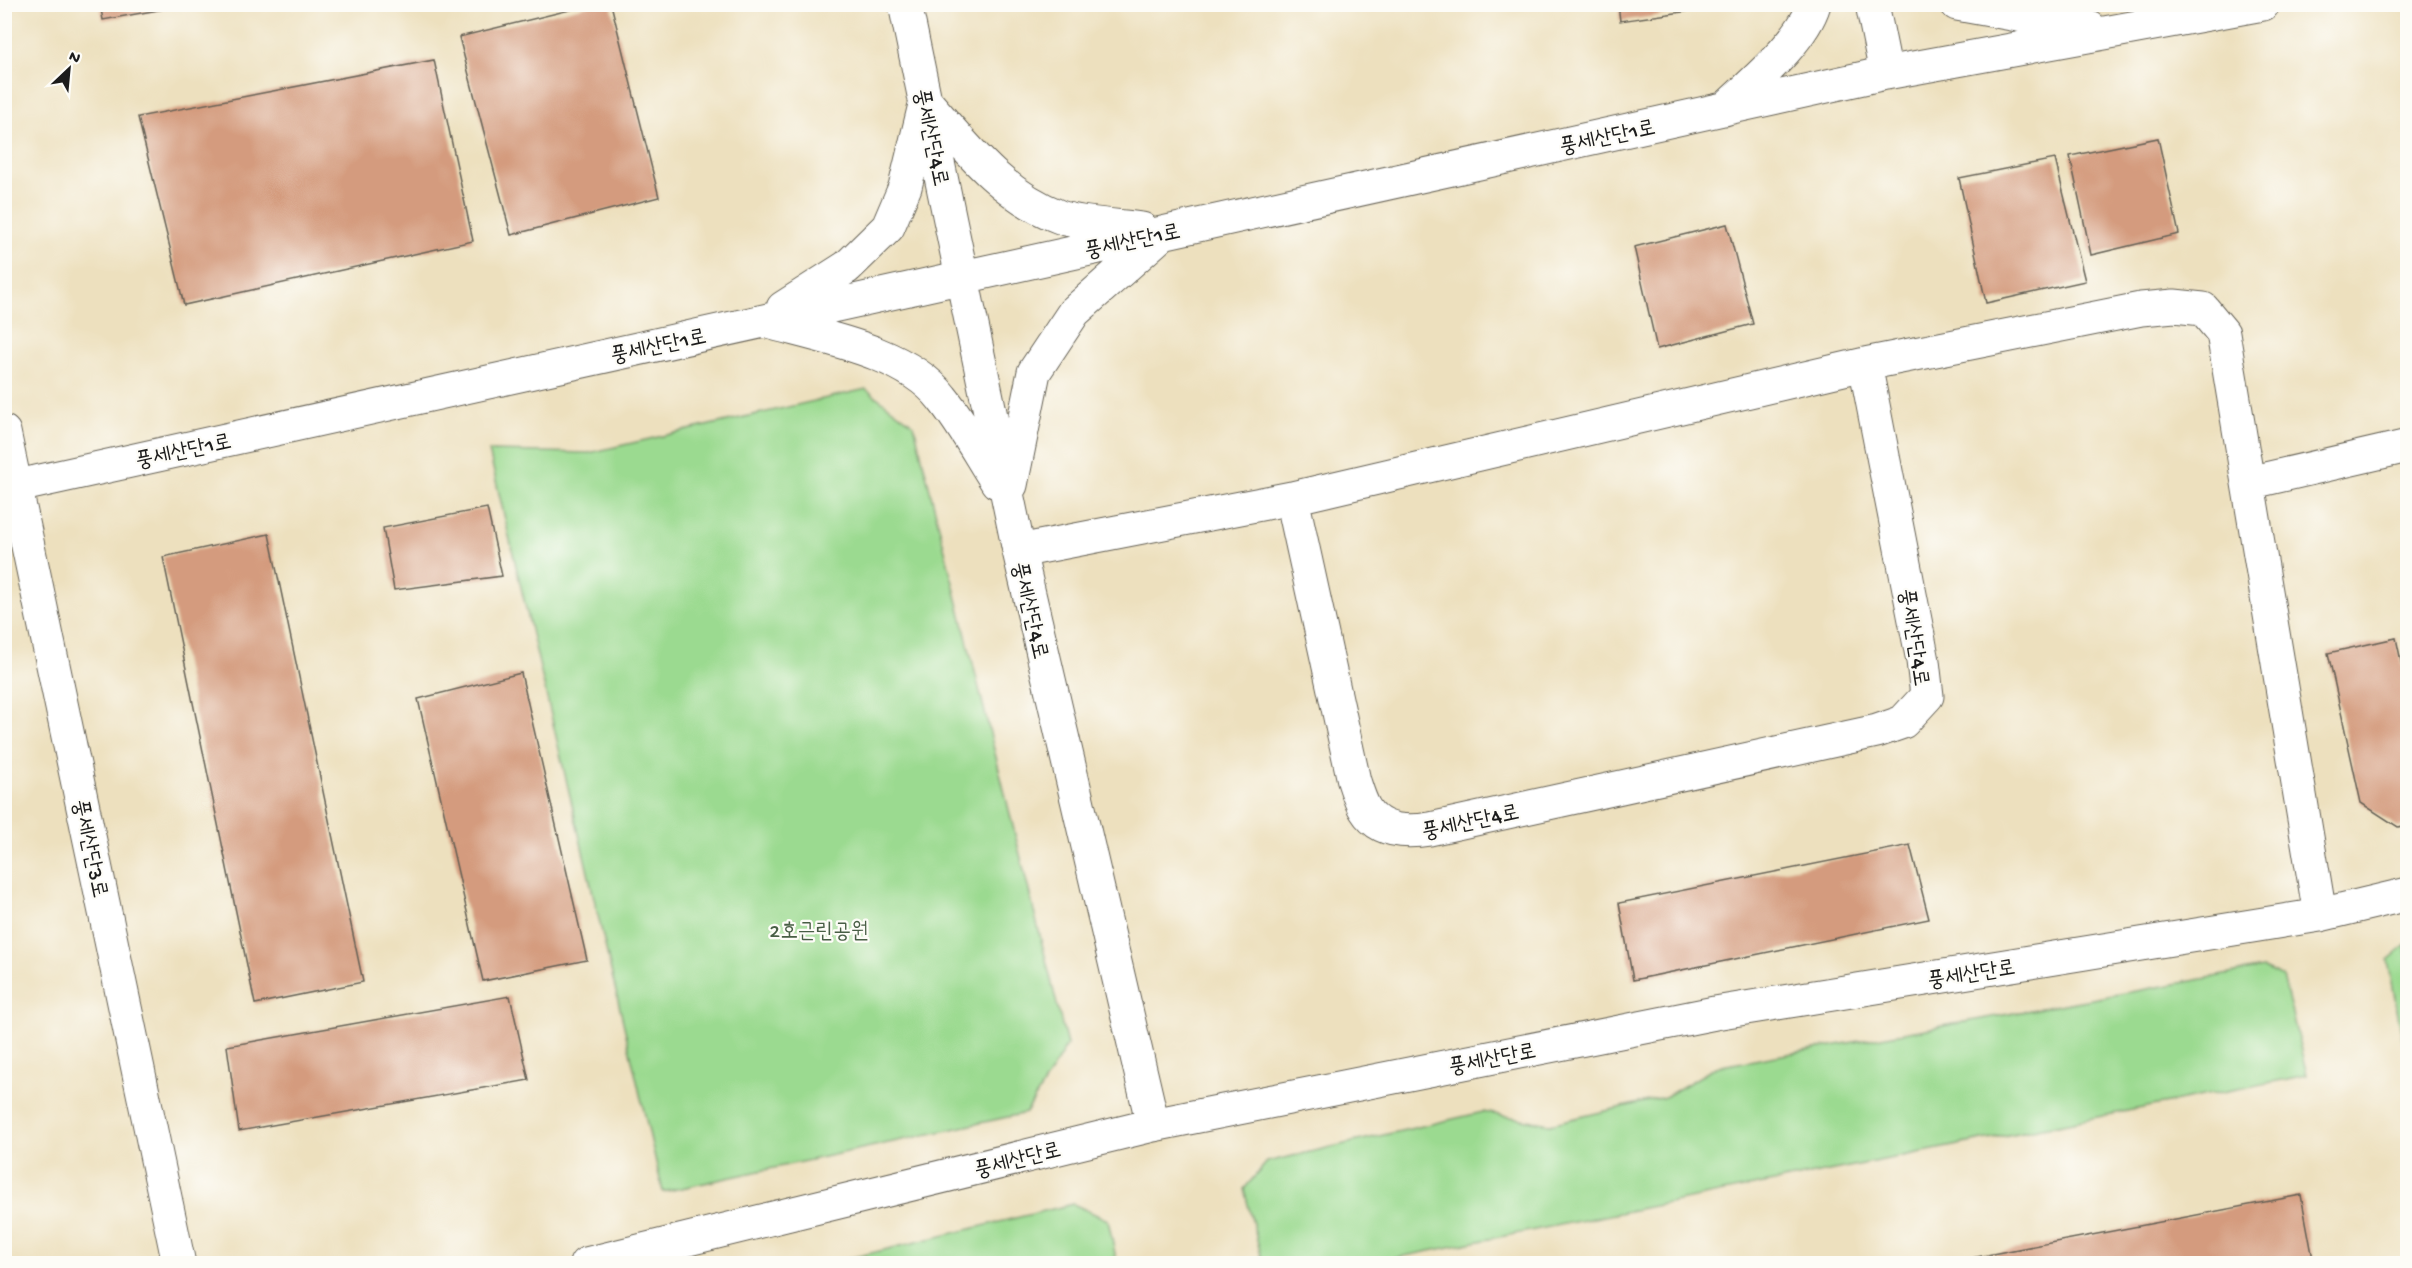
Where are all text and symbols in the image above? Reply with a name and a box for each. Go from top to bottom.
north arrow [39,39,99,99]
text: N [65,48,83,70]
street label: 풍세산단4로 [906,87,952,189]
street label: 풍세산단1로 [1557,116,1658,162]
street label: 풍세산단1로 [1082,220,1183,266]
street label: 풍세산단1로 [608,325,709,371]
street label: 풍세산단1로 [133,430,234,476]
street label: 풍세산단4로 [1004,560,1052,662]
street label: 풍세산단4로 [1891,587,1933,689]
street label: 풍세산단3로 [65,797,111,900]
street label: 풍세산단4로 [1420,801,1522,847]
park label: 2호근린공원 [769,920,869,946]
street label: 풍세산단로 [1926,956,2017,996]
street label: 풍세산단로 [1447,1040,1539,1082]
street label: 풍세산단로 [972,1139,1064,1185]

